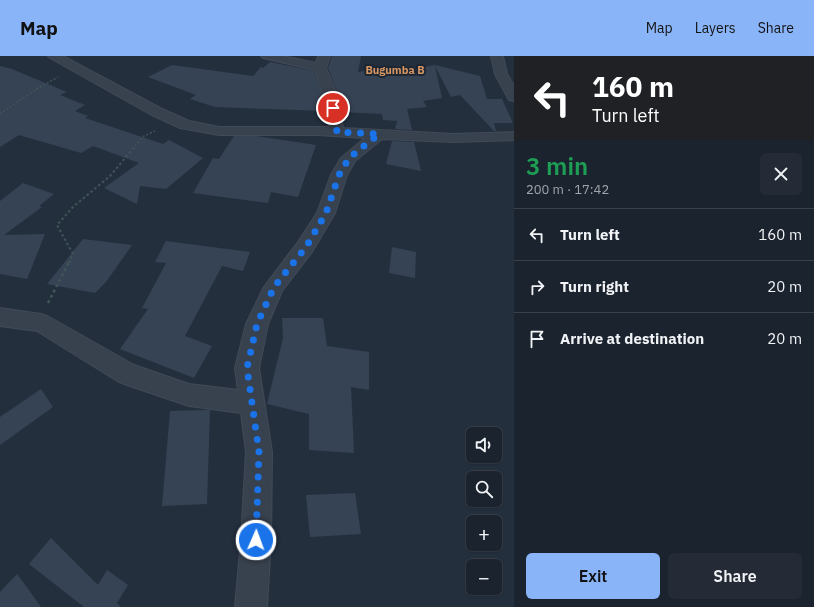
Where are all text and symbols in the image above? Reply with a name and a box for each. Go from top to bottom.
text: Map [20,16,58,40]
text: Map [646,19,673,37]
text: Layers [695,19,736,37]
text: Share [758,19,794,37]
district label: Bugumba B [365,63,425,77]
text: 160 m [592,68,674,105]
icon: left [526,72,578,124]
pin [316,91,350,125]
icon: arrive [322,97,344,119]
text: Turn left [592,104,660,127]
text: 3 min [526,150,588,182]
button: close [760,153,802,195]
text: 200 m · 17:42 [526,181,609,198]
icon: left [526,224,548,246]
text: Turn left [560,225,620,244]
text: 160 m [758,225,802,244]
icon: right [526,276,548,298]
text: Turn right [560,277,629,296]
text: 20 m [767,277,802,296]
icon: arrive [526,328,548,350]
text: Arrive at destination [560,329,704,348]
text: 20 m [767,329,802,348]
map controls [466,427,502,595]
button: sound [466,427,502,463]
button: search [466,471,502,507]
button: + [466,515,502,551]
position arrow [235,519,277,561]
button: Exit [526,553,660,599]
button: Share [668,553,802,599]
button: − [466,559,502,595]

